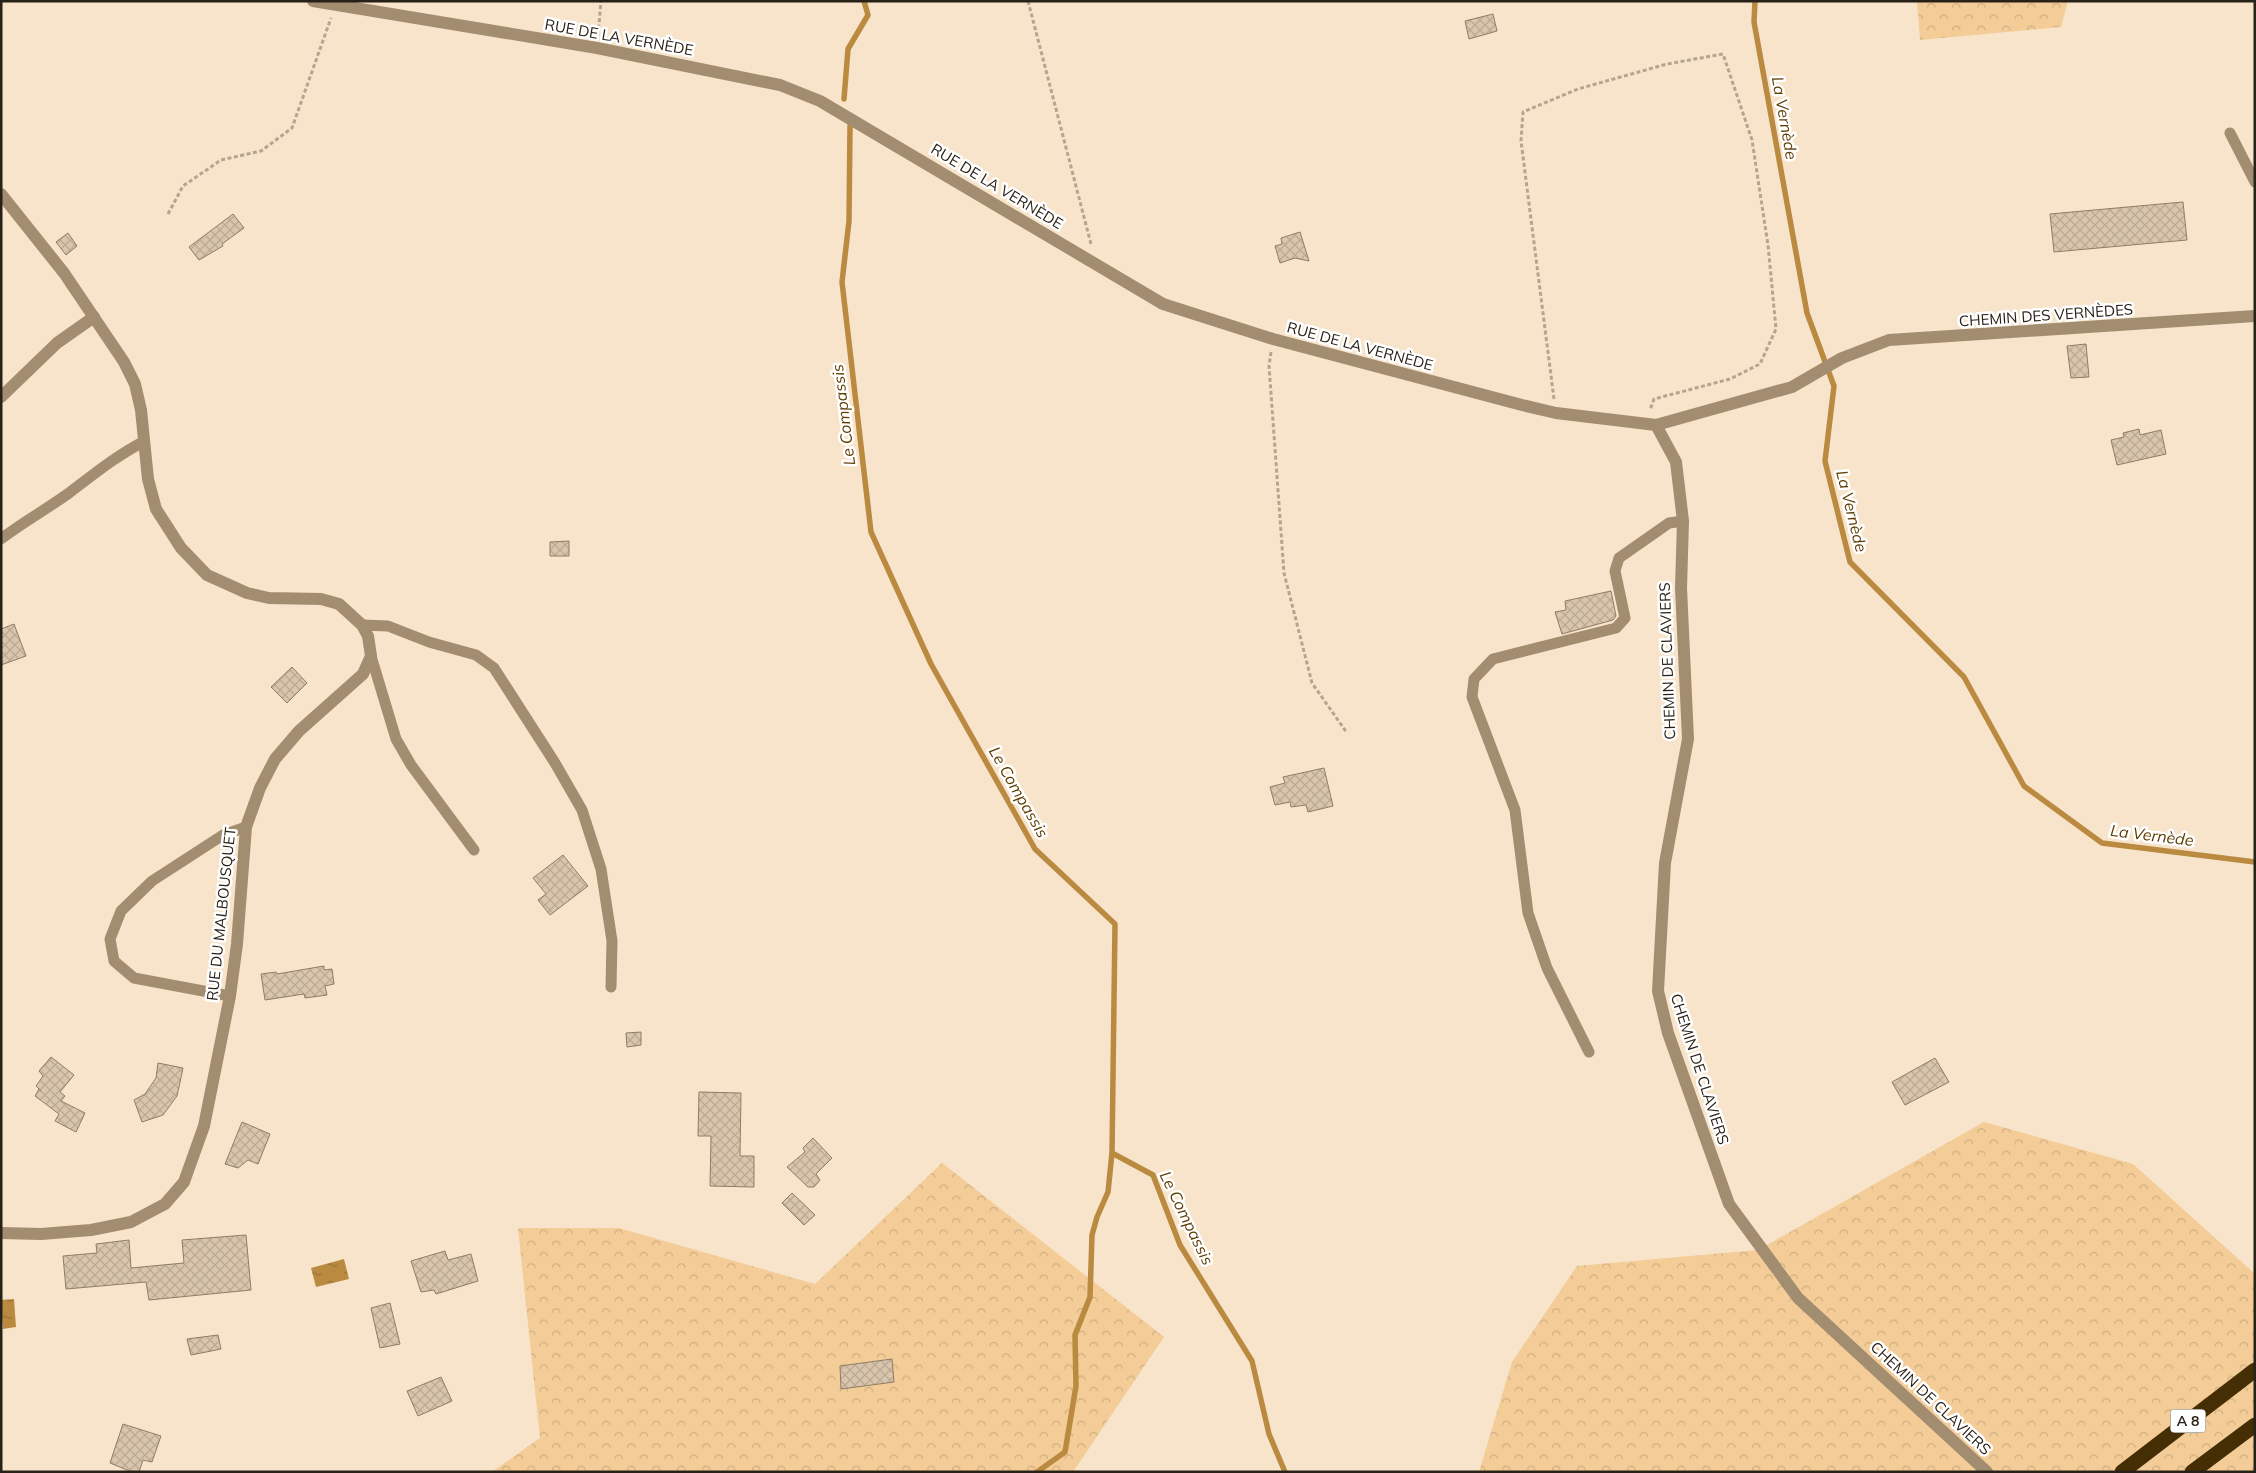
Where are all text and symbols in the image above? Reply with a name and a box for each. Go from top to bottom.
street label: RUE DE LA VERNÈDE [543,15,695,59]
water label: La Vernède [1768,75,1802,161]
street label: RUE DE LA VERNÈDE [928,139,1067,233]
street label: CHEMIN DES VERNÈDES [1958,299,2134,331]
street label: RUE DE LA VERNÈDE [1285,317,1435,375]
water label: Le Compassis [827,363,859,467]
water label: La Vernède [1832,468,1872,554]
street label: CHEMIN DE CLAVIERS [1655,582,1679,740]
water label: Le Compassis [985,743,1053,841]
water label: La Vernède [2109,820,2195,850]
street label: RUE DU MALBOUSQUET [202,826,240,1002]
street label: CHEMIN DE CLAVIERS [1667,991,1733,1147]
water label: Le Compassis [1156,1168,1218,1268]
street label: CHEMIN DE CLAVIERS [1867,1337,1995,1459]
road number: A 8 [2170,1410,2206,1432]

